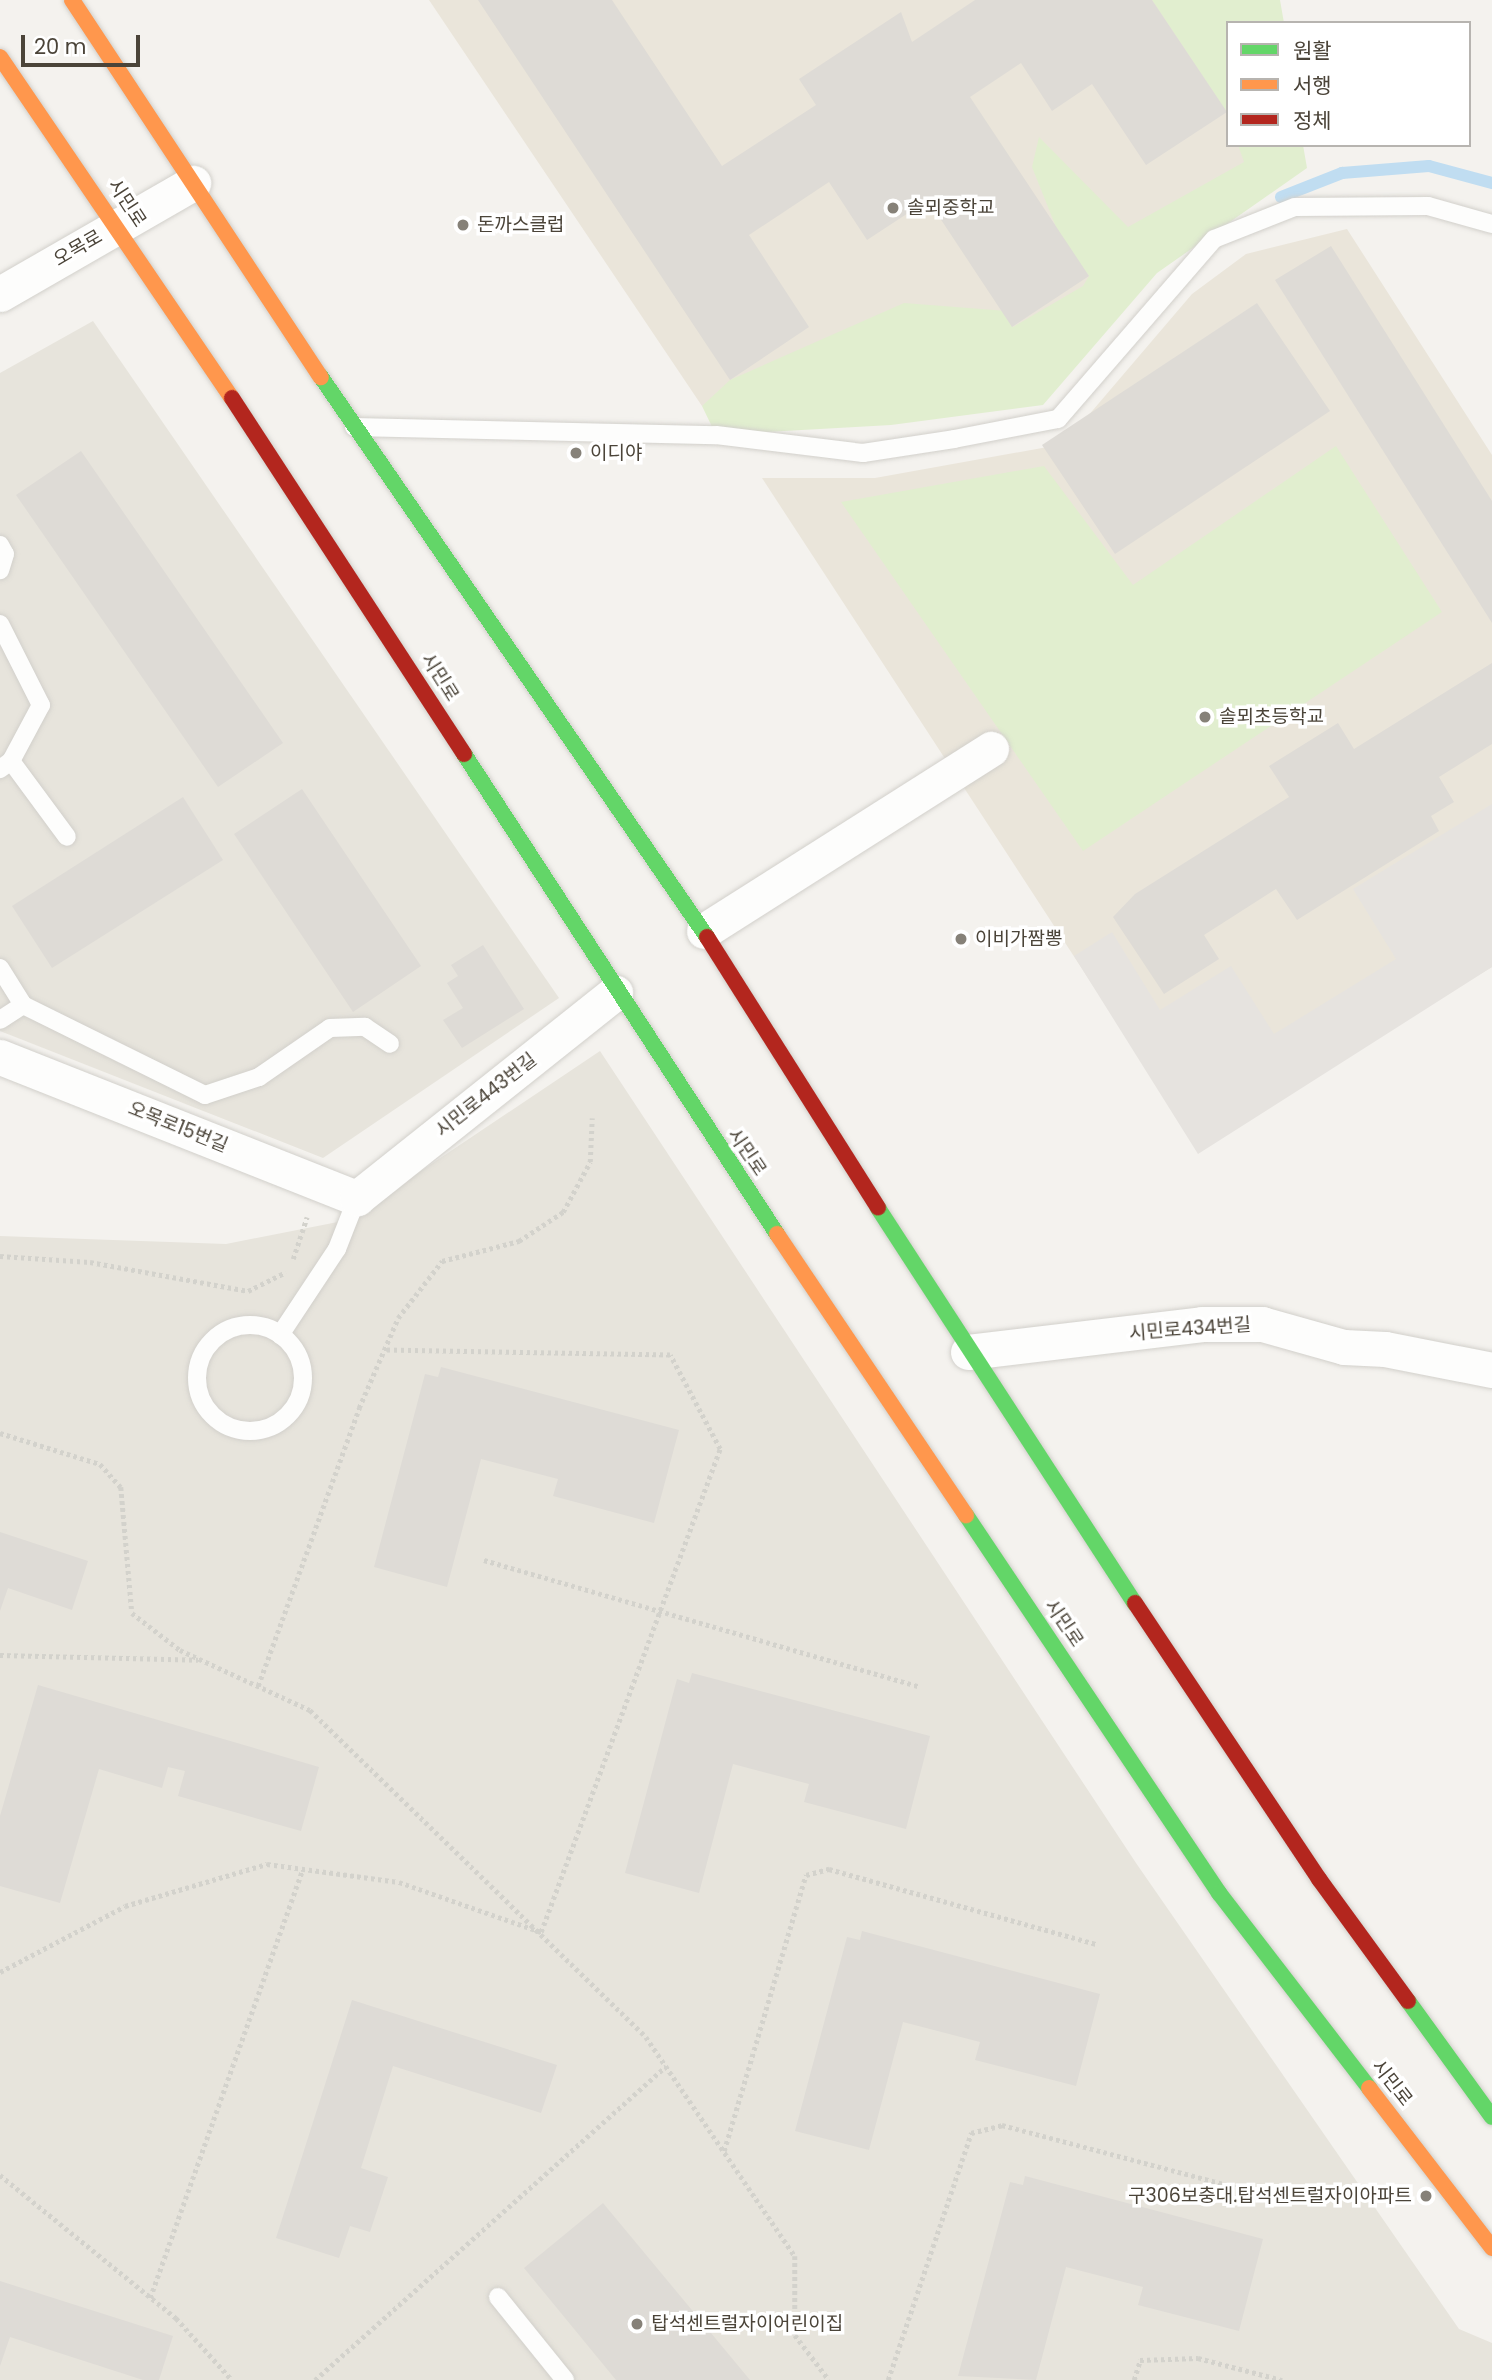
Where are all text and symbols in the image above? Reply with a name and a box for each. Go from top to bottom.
scale bar [24,21,144,65]
legend [1226,21,1471,147]
text: 20 m [34,32,87,61]
text: 원활 [1293,36,1332,65]
text: 서행 [1293,71,1332,100]
text: 정체 [1293,106,1332,135]
street label: 시민로 [103,175,151,231]
place label: 솔뫼중학교 [907,197,994,219]
marker: 솔뫼중학교 [885,200,901,216]
place label: 돈까스클럽 [477,214,564,236]
marker: 돈까스클럽 [455,217,471,233]
street label: 오목로 [50,225,106,271]
place label: 이디야 [590,442,642,464]
marker: 이디야 [568,445,584,461]
street label: 시민로 [416,649,464,705]
place label: 솔뫼초등학교 [1219,706,1324,728]
marker: 솔뫼초등학교 [1197,709,1213,725]
place label: 이비가짬뽕 [975,928,1062,950]
marker: 이비가짬뽕 [953,931,969,947]
street label: 시민로443번길 [431,1048,541,1142]
street label: 오목로15번길 [125,1097,231,1157]
street label: 시민로 [723,1124,771,1180]
street label: 시민로434번길 [1128,1313,1252,1345]
street label: 시민로 [1040,1595,1088,1651]
street label: 시민로 [1367,2055,1417,2111]
place label: 구306보충대.탑석센트럴자이아파트 [1128,2185,1412,2207]
marker: 구306보충대.탑석센트럴자이아파트 [1418,2188,1434,2204]
place label: 탑석센트럴자이어린이집 [651,2313,843,2335]
marker: 탑석센트럴자이어린이집 [629,2316,645,2332]

